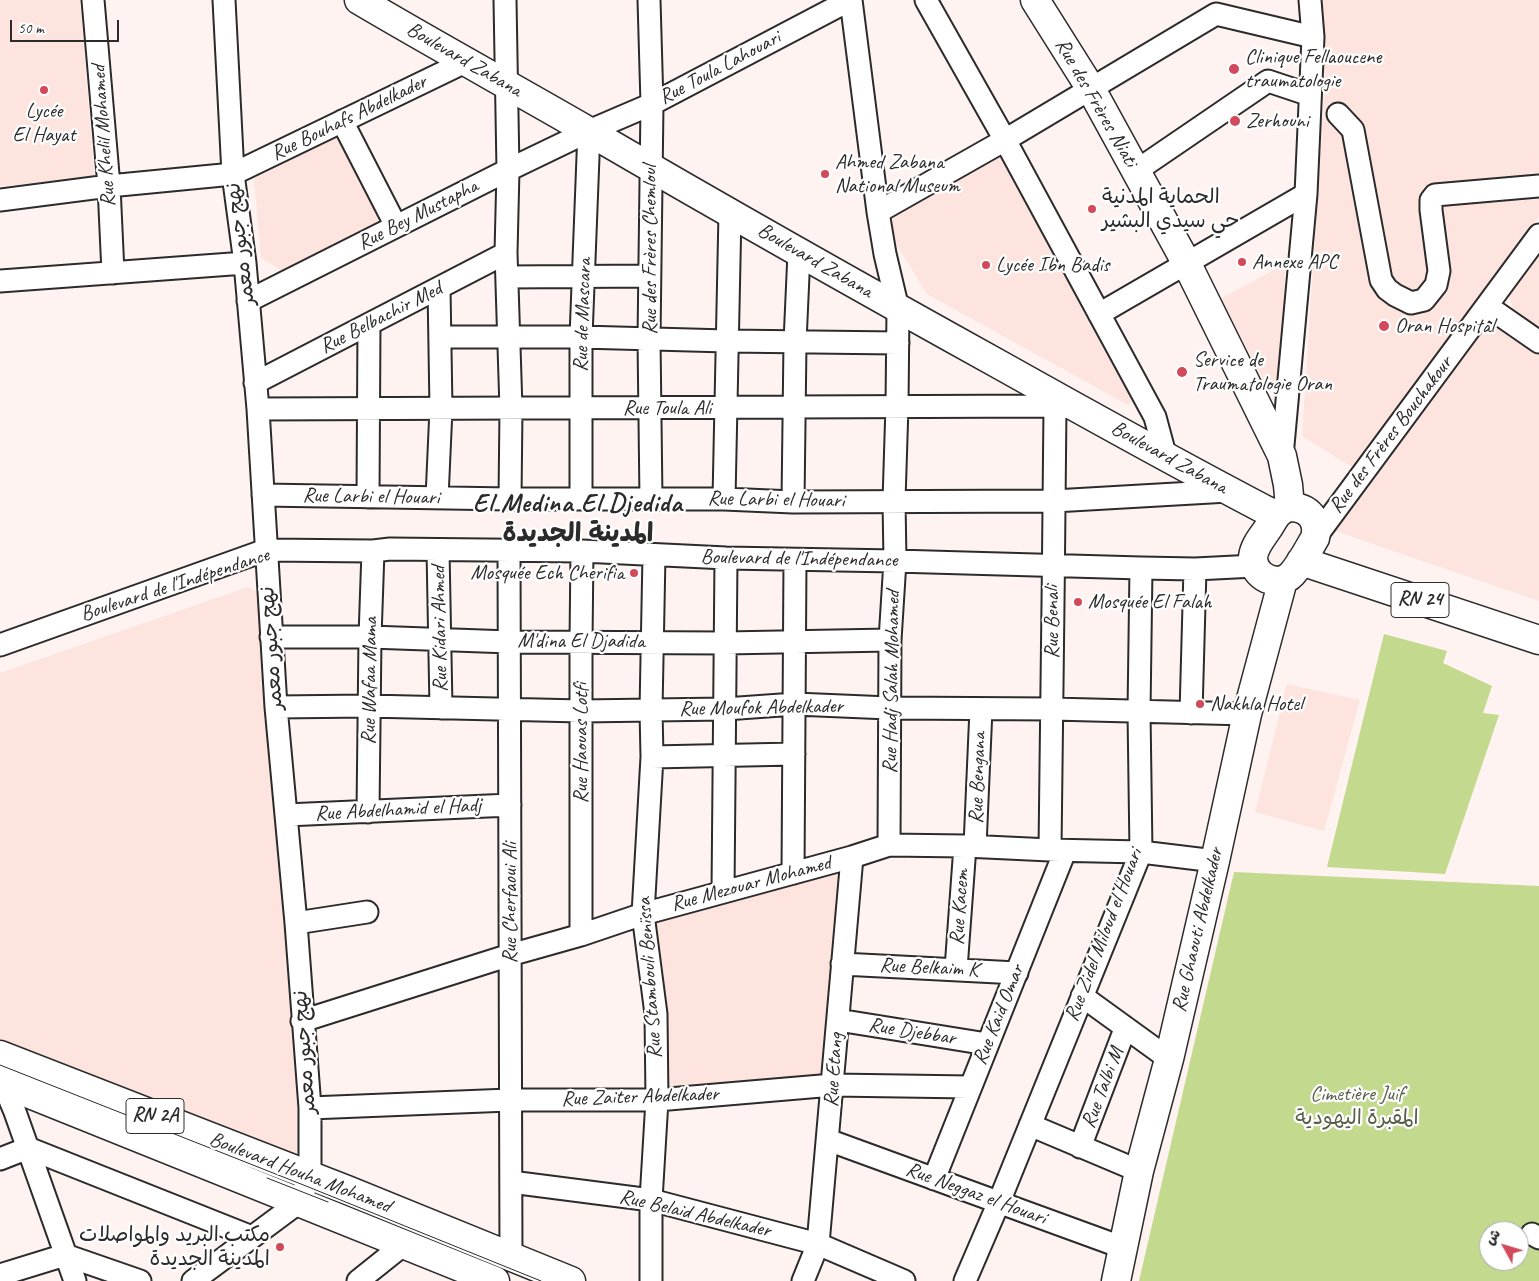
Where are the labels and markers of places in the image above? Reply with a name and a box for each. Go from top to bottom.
place label: Clinique Fellaoucene traumatologie [1245,44,1381,94]
marker: Clinique Fellaoucene traumatologie [1227,62,1241,76]
marker: Lycée El Hayat [38,84,50,96]
place label: Lycée El Hayat [13,98,75,148]
place label: Zerhouni [1246,108,1309,134]
marker: Zerhouni [1228,114,1242,128]
place label: Ahmed Zabana National Museum [835,149,960,199]
marker: Ahmed Zabana National Museum [819,168,831,180]
place label: الحماية المدنية حي سيدي البشير [1102,184,1240,234]
marker: الحماية المدنية حي سيدي البشير [1086,203,1098,215]
place label: Annexe APC [1252,249,1337,275]
place label: Lycée Ibn Badis [996,252,1110,278]
marker: Annexe APC [1236,256,1248,268]
marker: Lycée Ibn Badis [980,259,992,271]
place label: Oran Hospital [1395,313,1494,339]
marker: Oran Hospital [1377,319,1391,333]
place label: Service de Traumatologie Oran [1193,347,1332,397]
marker: Service de Traumatologie Oran [1175,365,1189,379]
place label: Mosquée Ech Cherifia [470,560,624,586]
marker: Mosquée Ech Cherifia [628,567,640,579]
place label: Mosquée El Falah [1088,589,1211,615]
marker: Mosquée El Falah [1072,596,1084,608]
place label: Nakhla Hotel [1210,691,1303,717]
marker: Nakhla Hotel [1194,698,1206,710]
place label: مكتب البريد والمواصلات المدينة الجديدة [79,1222,270,1272]
marker: مكتب البريد والمواصلات المدينة الجديدة [274,1241,286,1253]

